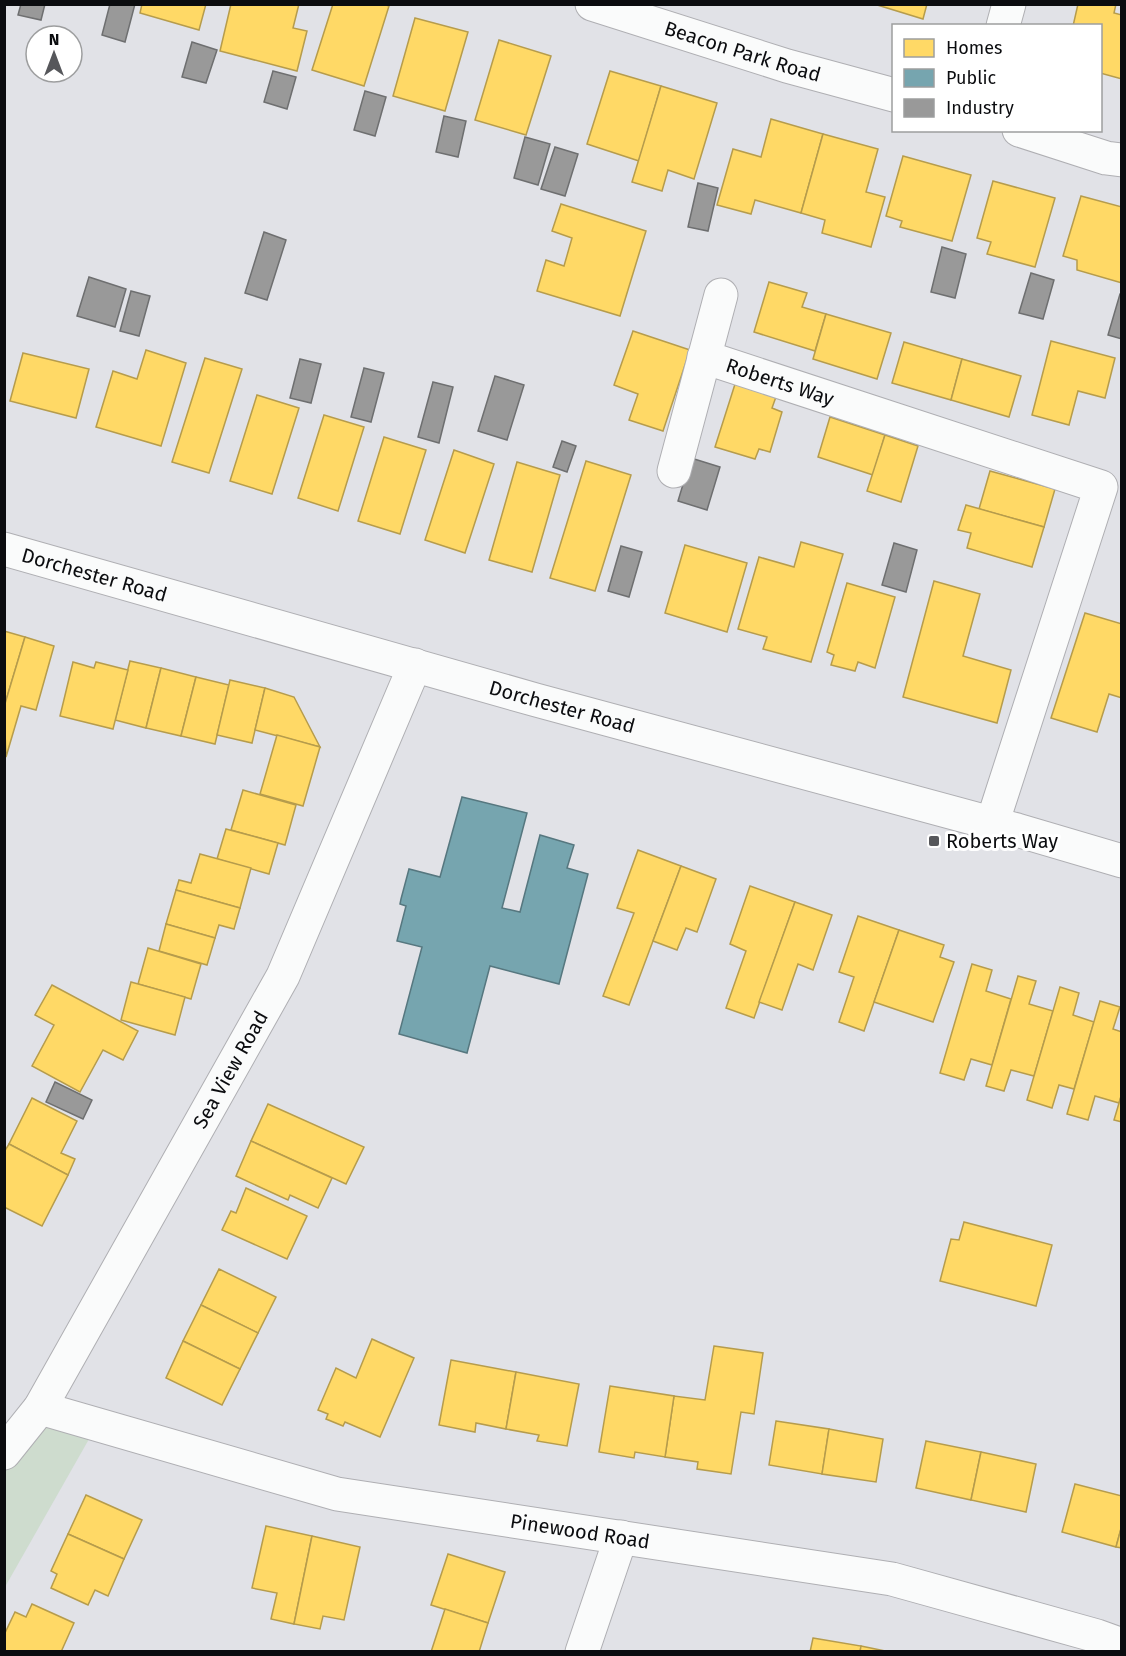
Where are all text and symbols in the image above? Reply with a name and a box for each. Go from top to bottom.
street label: Beacon Park Road [661,16,824,87]
north arrow [24,24,84,84]
legend [892,24,1102,132]
text: N [49,30,59,49]
text: Homes [946,37,1002,59]
text: Public [946,67,996,89]
text: Industry [946,97,1014,119]
street label: Roberts Way [723,353,837,411]
street label: Dorchester Road [19,543,170,607]
street label: Dorchester Road [486,675,638,738]
place label: Roberts Way [946,829,1058,853]
marker: Roberts Way [927,834,941,848]
street label: Sea View Road [188,1006,273,1133]
street label: Pinewood Road [508,1509,652,1554]

